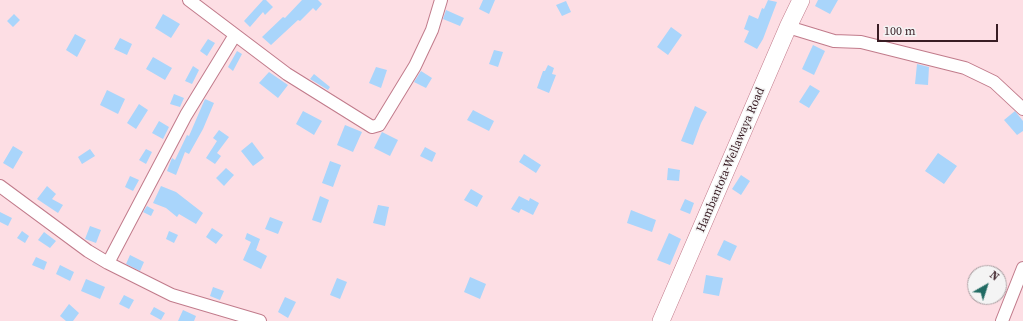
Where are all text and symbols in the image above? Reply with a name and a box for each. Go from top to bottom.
scale bar [879,16,1000,42]
text: 100 m [884,23,916,39]
street label: Hambantota-Wellawaya Road [694,85,768,235]
north arrow [967,265,1007,305]
text: N [986,268,1002,284]

